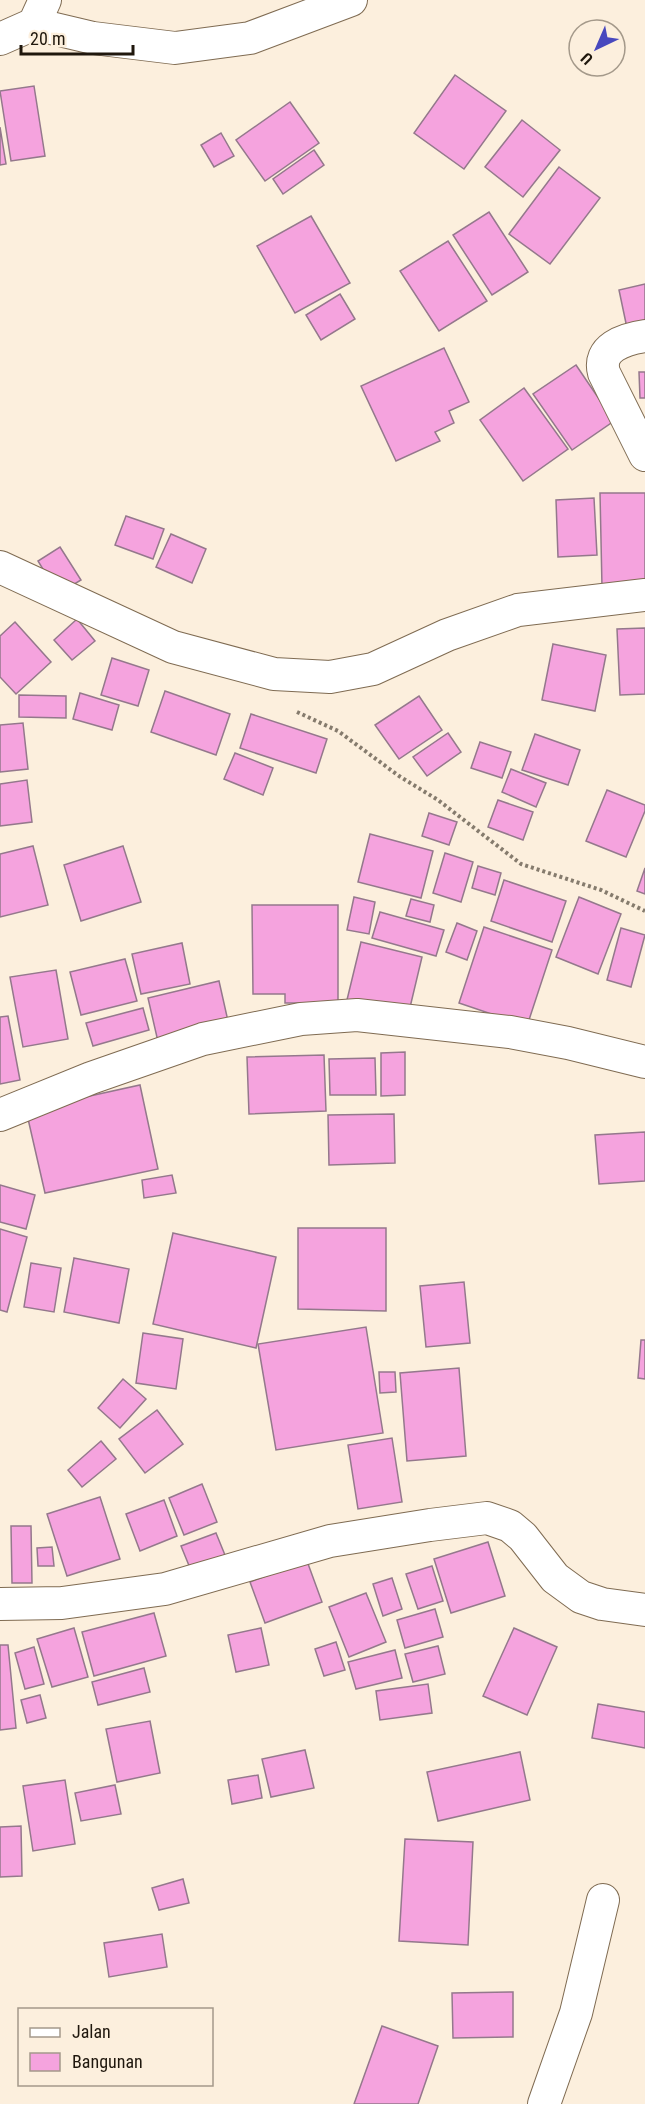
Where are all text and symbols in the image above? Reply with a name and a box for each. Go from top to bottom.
scale bar [21,18,134,56]
north arrow [567,18,627,78]
text: 20 m [30,28,65,49]
text: U [577,48,597,68]
legend [18,2008,213,2086]
text: Jalan [72,2021,111,2042]
text: Bangunan [72,2051,143,2072]

